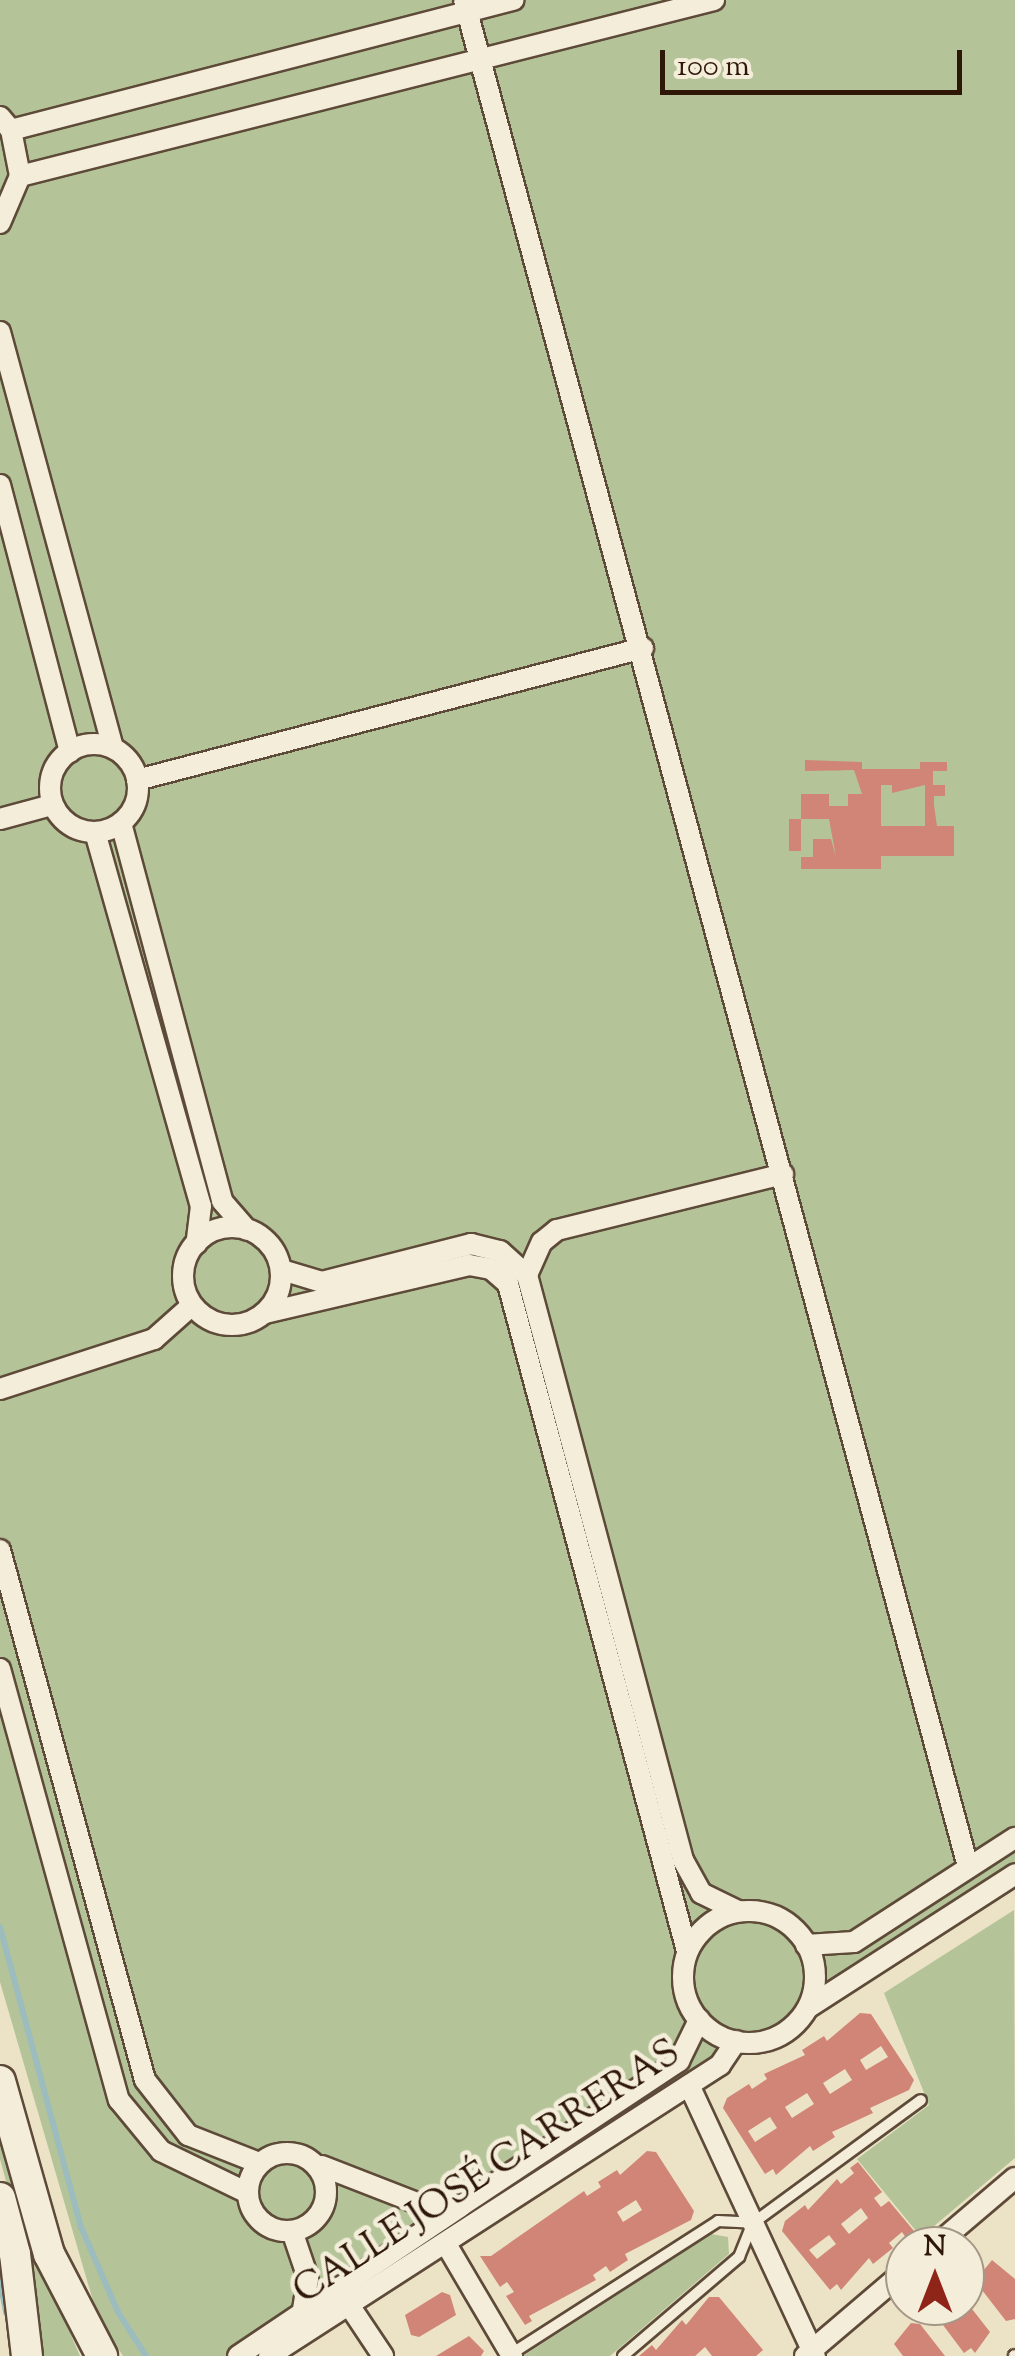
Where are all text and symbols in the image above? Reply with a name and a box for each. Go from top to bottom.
scale bar [665,30,968,92]
text: 100 m [677,46,750,89]
street label: CALLE JOSÉ CARRERAS [286,2032,690,2316]
north arrow [885,2226,985,2326]
text: N [924,2228,946,2268]

